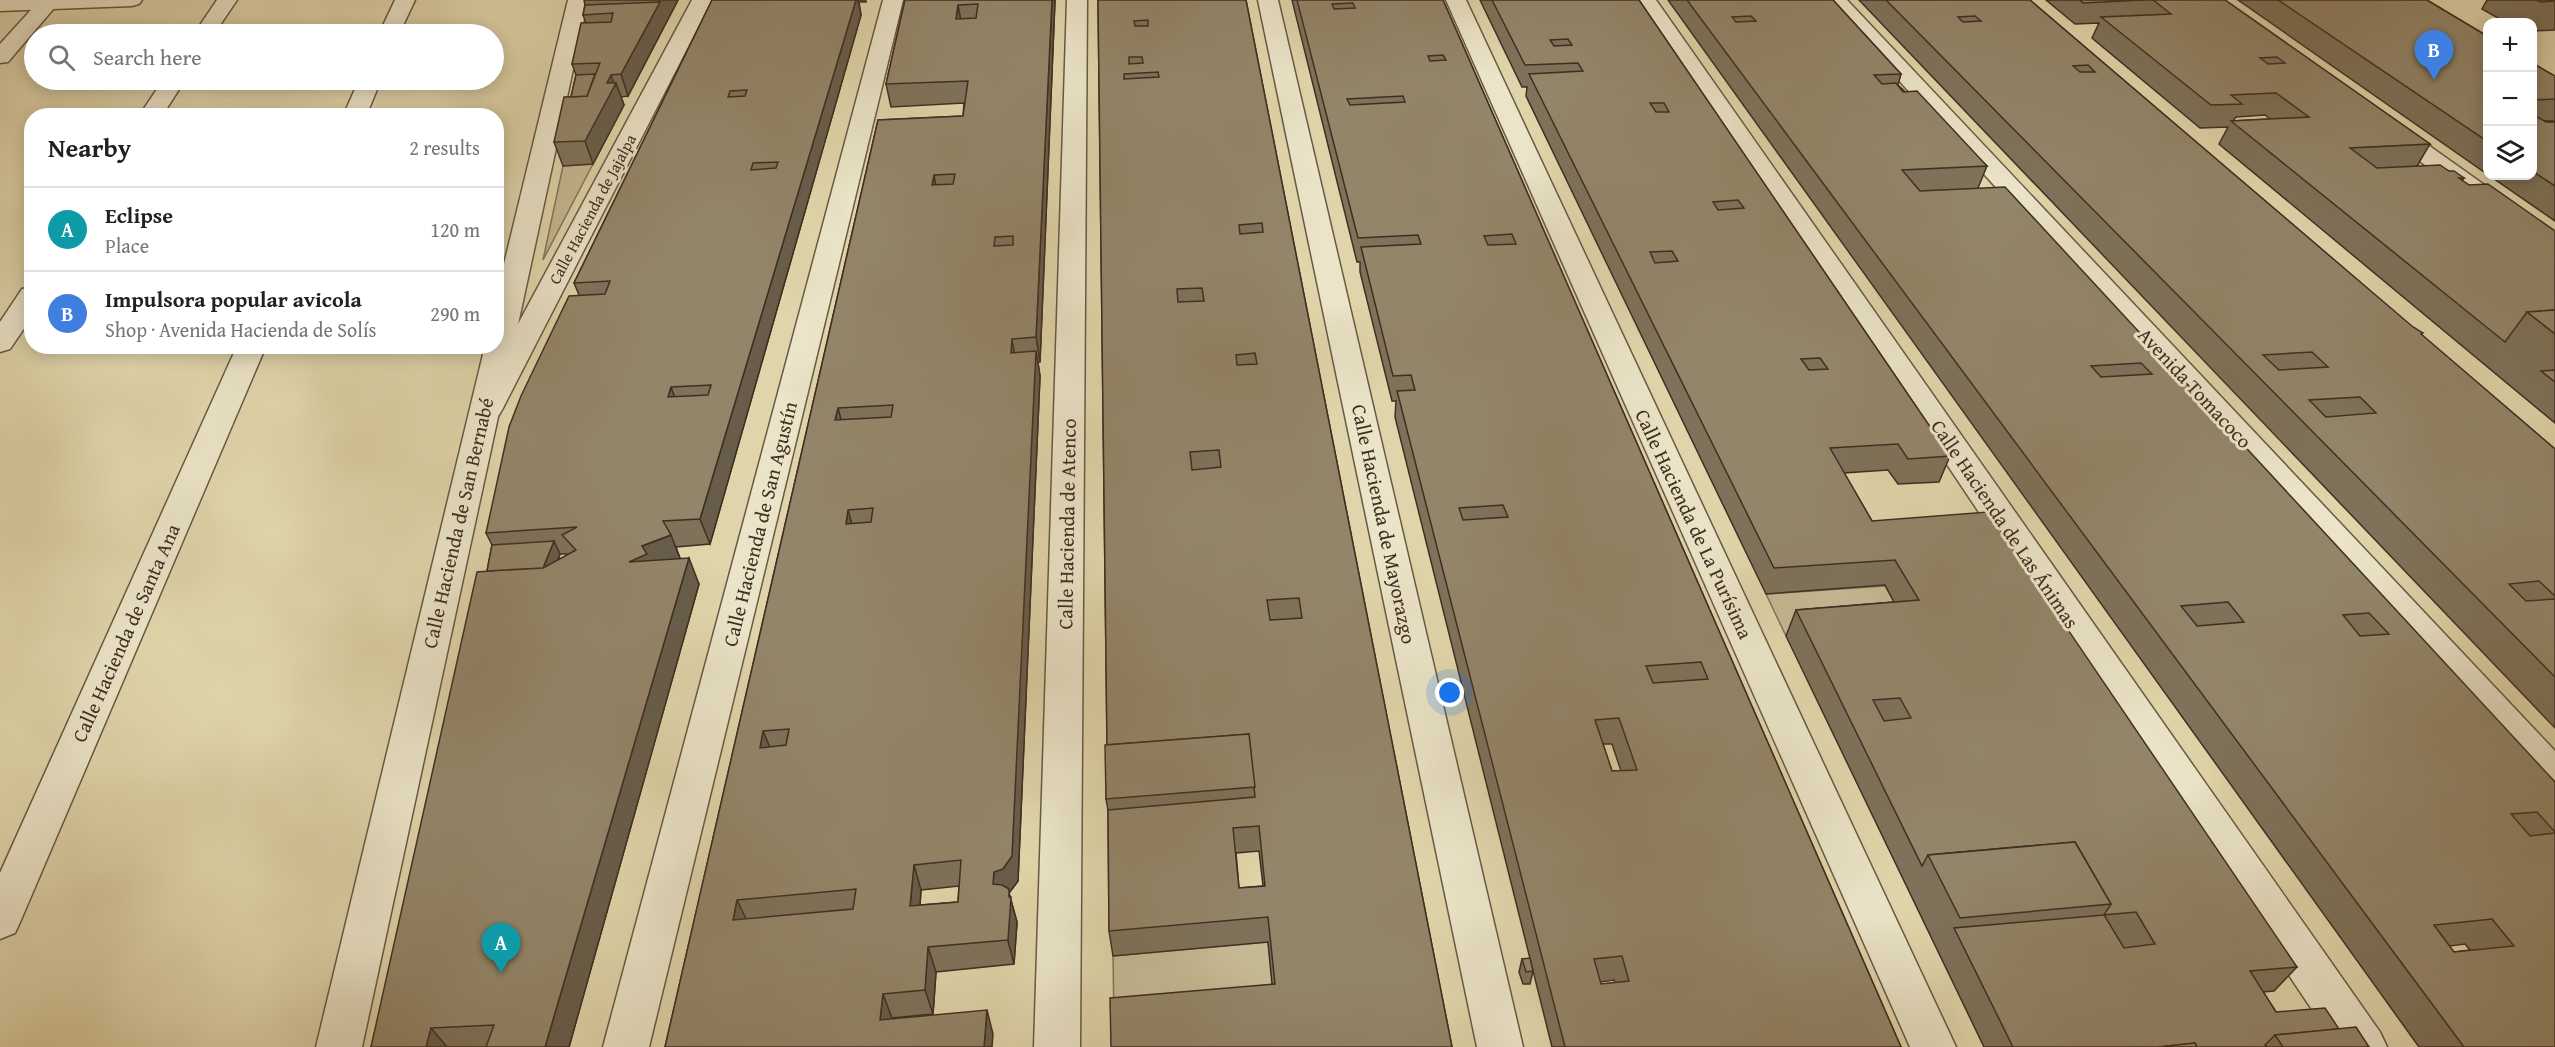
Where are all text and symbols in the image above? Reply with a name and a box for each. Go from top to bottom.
map controls [2483,18,2537,180]
button: + [2483,18,2537,72]
search box [24,24,504,90]
pin: B [2414,31,2454,80]
icon: search [45,41,78,74]
text: Search here [93,41,202,73]
button: − [2483,72,2537,126]
button: layers [2483,126,2537,180]
text: Nearby [48,128,131,167]
street label: Calle Hacienda de Jajalpa [542,129,642,288]
text: 2 results [409,133,480,162]
text: Eclipse [105,199,173,231]
text: A [61,215,74,244]
text: 120 m [430,215,480,244]
text: Place [105,231,149,260]
text: Impulsora popular avicola [105,283,362,315]
text: B [61,299,74,328]
text: 290 m [430,299,480,328]
text: Shop · Avenida Hacienda de Solís [105,315,376,344]
street label: Avenida Tomacoco [2132,321,2259,455]
street label: Calle Hacienda de San Bernabé [415,395,500,651]
street label: Calle Hacienda de San Agustín [715,398,804,650]
street label: Calle Hacienda de Mayorazgo [1345,401,1424,646]
street label: Calle Hacienda de La Purísima [1628,404,1761,644]
street label: Calle Hacienda de Las Ánimas [1924,413,2086,634]
street label: Calle Hacienda de Atenco [1050,418,1083,630]
street label: Calle Hacienda de Santa Ana [64,518,187,747]
your location [1435,678,1464,707]
pin: A [482,924,520,973]

